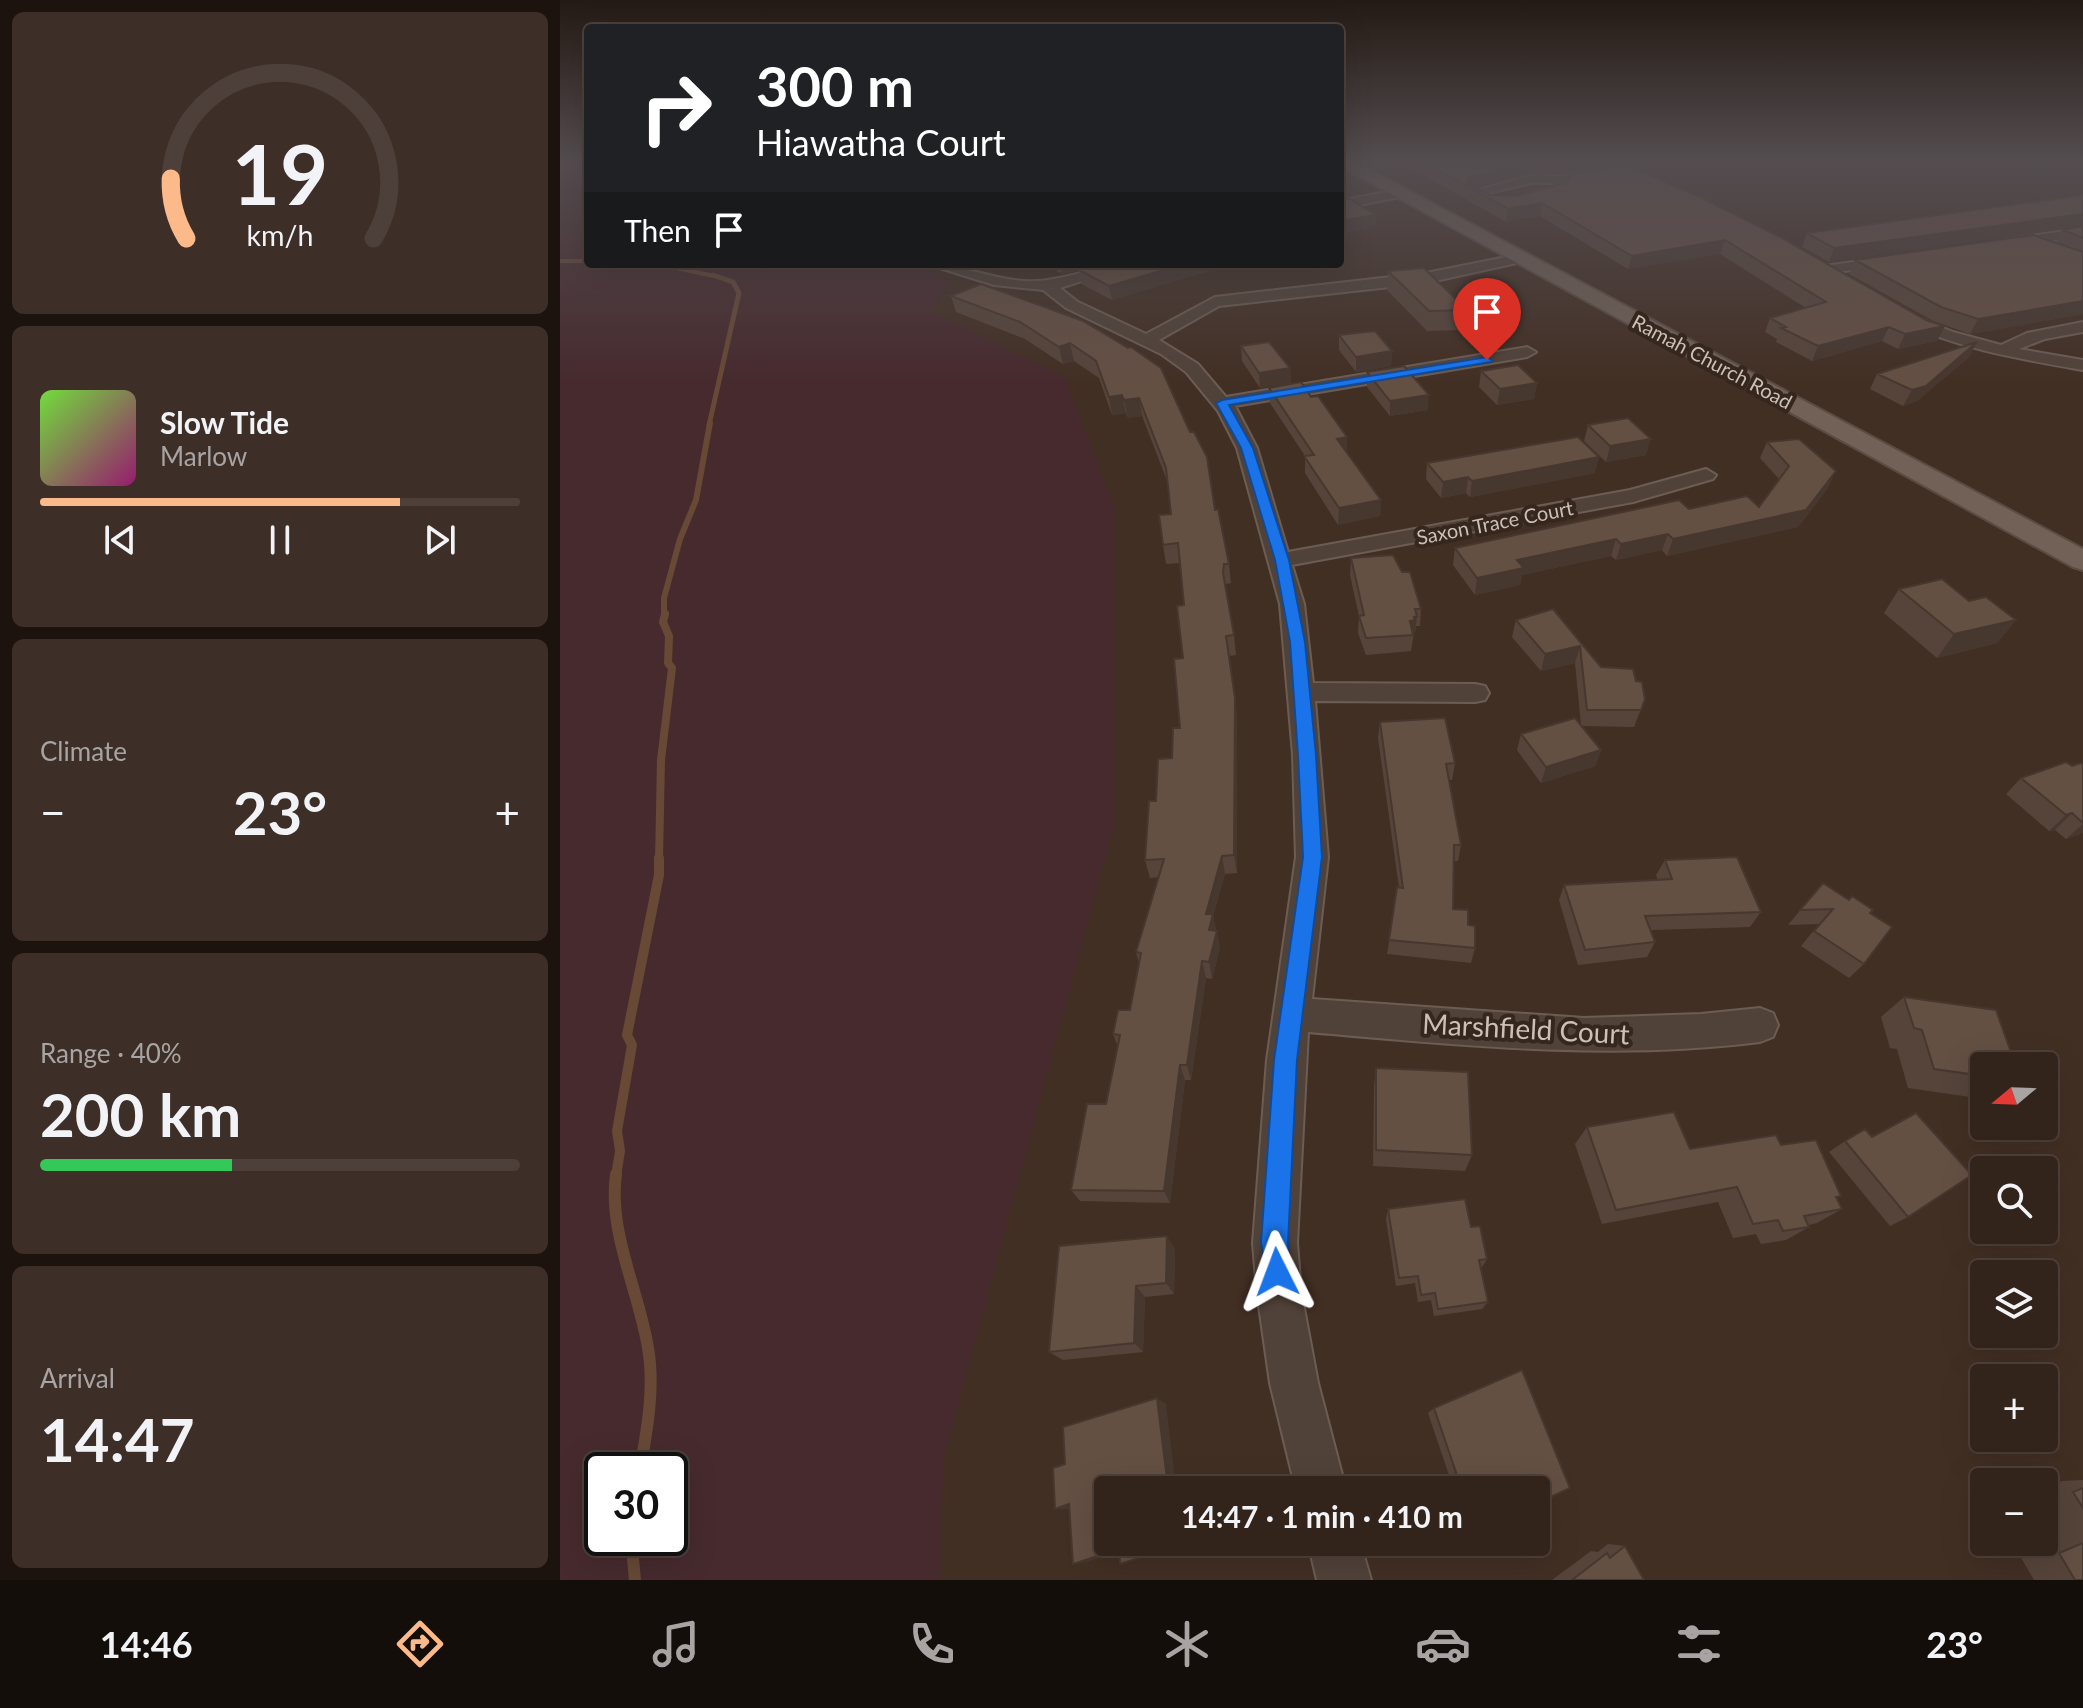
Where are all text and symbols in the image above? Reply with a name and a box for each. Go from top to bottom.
text: 300 m [756,52,914,119]
icon: right [624,56,728,160]
text: Hiawatha Court [756,120,1006,164]
text: 19 [232,122,328,222]
icon: arrive [707,208,751,252]
text: Then [624,212,691,248]
text: km/h [247,218,313,252]
pin [1453,278,1521,360]
icon: arrive [1465,290,1509,334]
street label: Ramah Church Road [1628,309,1797,413]
text: Slow Tide [160,404,289,440]
text: Marlow [160,440,247,472]
street label: Saxon Trace Court [1414,495,1575,549]
icon: previous [98,518,142,562]
icon: pause [258,518,302,562]
icon: next [418,518,462,562]
text: Climate [40,735,127,767]
text: 23° [233,776,327,848]
text: − [40,786,66,838]
text: + [494,786,520,838]
street label: Marshfield Court [1422,1006,1631,1050]
text: Range · 40% [40,1037,182,1069]
north arrow [1970,1052,2058,1140]
map controls [1970,1052,2058,1556]
text: 200 km [40,1078,241,1150]
button: search [1970,1156,2058,1244]
position arrow [1235,1230,1319,1314]
button: layers [1970,1260,2058,1348]
text: Arrival [40,1362,115,1394]
button: + [1970,1364,2058,1452]
text: 14:47 [40,1403,195,1475]
speed limit sign: 30 [584,1452,688,1556]
button: − [1970,1468,2058,1556]
text: 14:47 · 1 min · 410 m [1181,1498,1463,1534]
icon: directions [392,1616,448,1672]
icon: music [648,1616,704,1672]
icon: phone [904,1616,960,1672]
icon: climate [1159,1616,1215,1672]
icon: car [1415,1616,1471,1672]
icon: filters [1671,1616,1727,1672]
text: 14:46 [100,1622,193,1666]
text: 23° [1926,1622,1983,1666]

